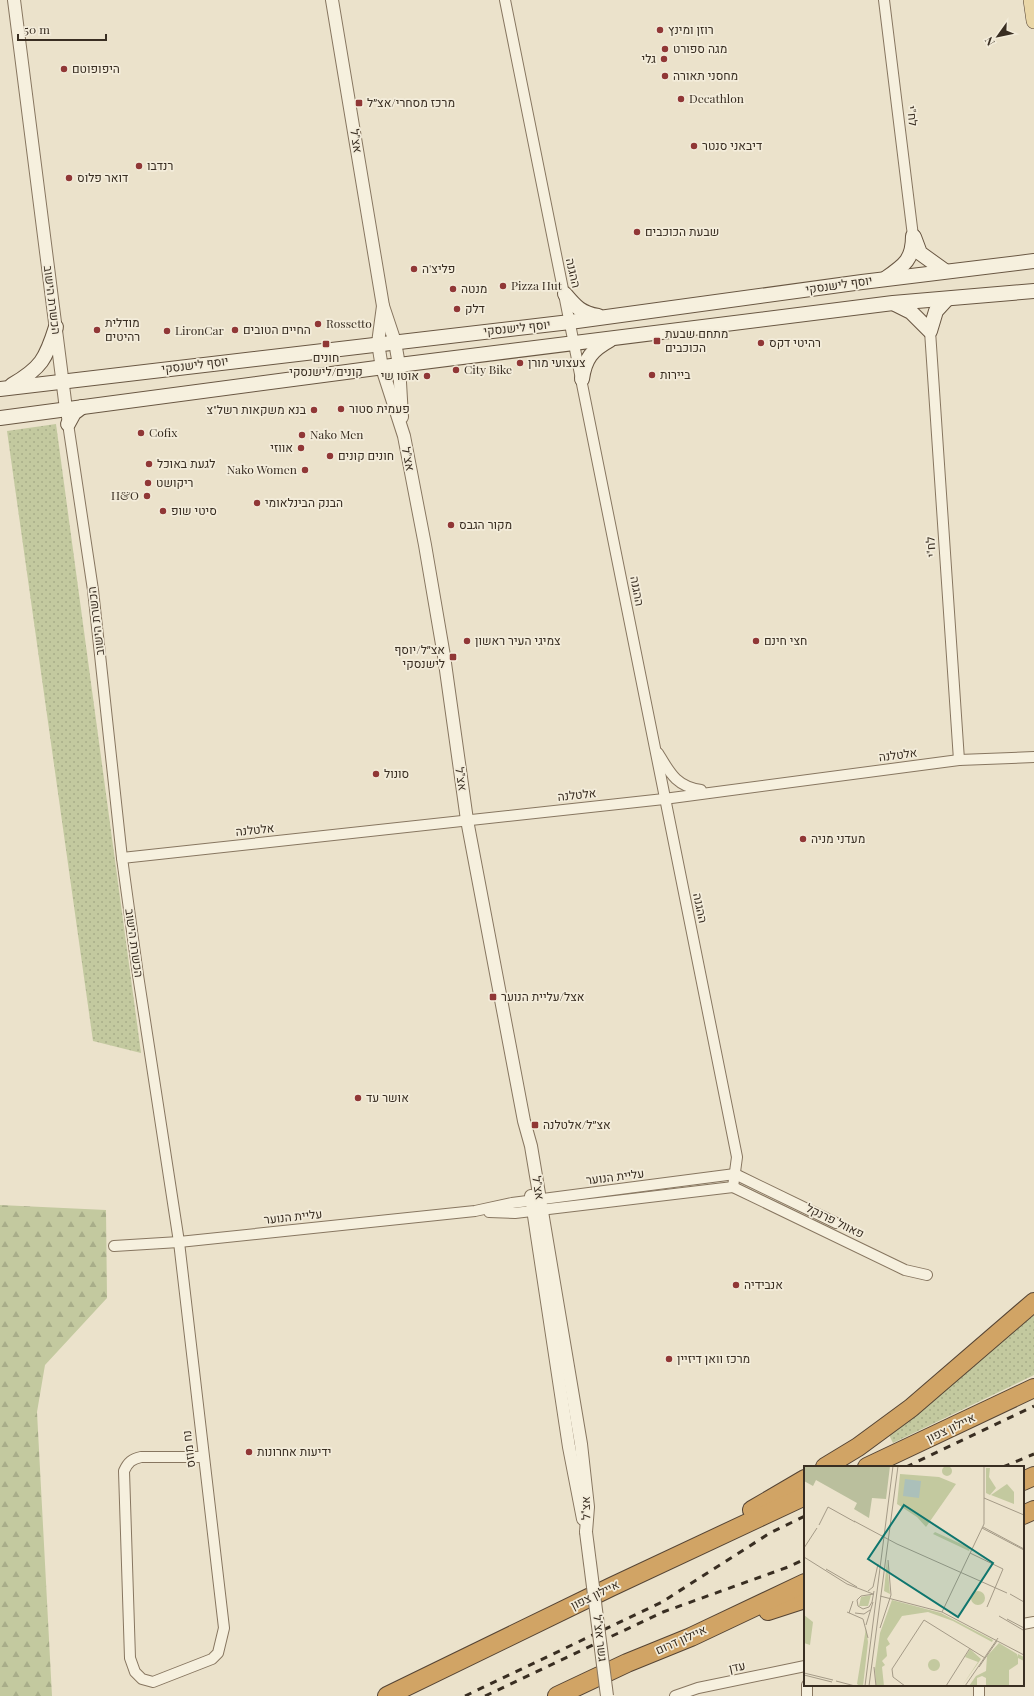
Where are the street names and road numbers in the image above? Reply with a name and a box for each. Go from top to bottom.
street label: לח"י [904,105,922,127]
street label: אצ"ל [347,128,367,154]
street label: ההגנה [563,256,585,289]
street label: הכשרת הישוב [41,264,65,335]
street label: יוסף לישנסקי [804,271,873,297]
street label: יוסף לישנסקי [483,316,551,338]
street label: יוסף לישנסקי [160,352,229,376]
street label: אצ"ל [399,446,419,472]
street label: לח"י [921,536,939,558]
street label: ההגנה [627,574,649,607]
street label: הכשרת הישוב [83,586,107,657]
street label: אלטלנה [878,744,918,764]
street label: אצ"ל [452,766,472,792]
street label: אלטלנה [557,784,597,804]
street label: אלטלנה [235,819,275,839]
street label: ההגנה [690,891,712,924]
street label: הכשרת הישוב [122,907,148,978]
street label: עליית הנוער [585,1164,645,1188]
street label: אצ"ל [529,1175,549,1201]
street label: פאוול פרנקל [804,1199,867,1241]
street label: עליית הנוער [263,1205,323,1227]
street label: איילון צפון [924,1409,978,1445]
street label: נח מוזס [178,1429,198,1469]
street label: אצ"ל [577,1496,593,1520]
street label: איילון צפון [568,1575,622,1613]
street label: גשר אצ"ל [590,1614,612,1663]
street label: איילון דרום [652,1621,709,1657]
street label: עדן [727,1656,747,1676]

